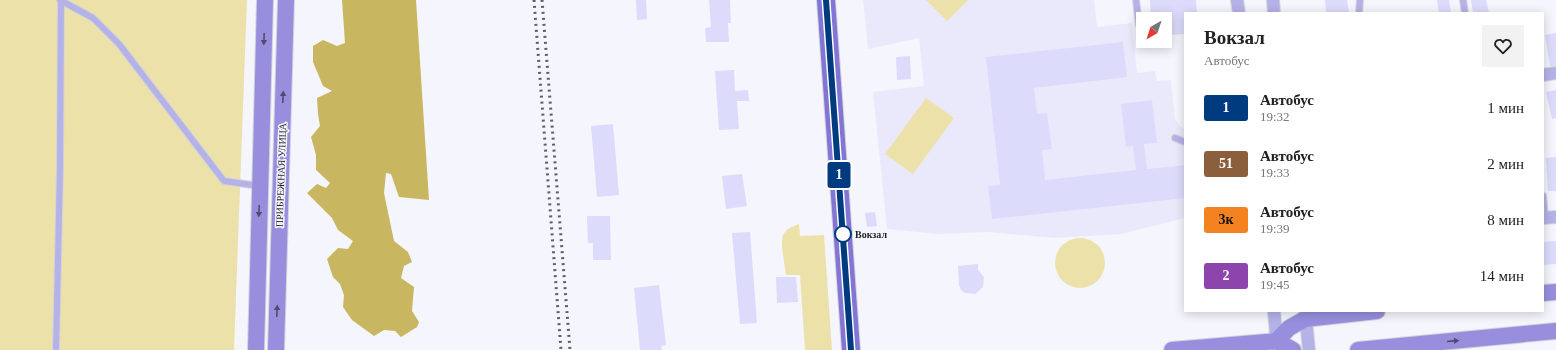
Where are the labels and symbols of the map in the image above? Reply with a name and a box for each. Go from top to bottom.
north arrow [1136,12,1172,48]
one-way arrow [261,33,267,46]
one-way arrow [280,91,287,103]
street label: ПРИБРЕЖНАЯ УЛИЦА [274,122,288,227]
line badge: 1 [826,162,852,188]
one-way arrow [256,205,263,217]
marker: Вокзал [834,225,852,243]
place label: Вокзал [855,229,887,240]
one-way arrow [274,304,280,317]
one-way arrow [1447,338,1459,344]

